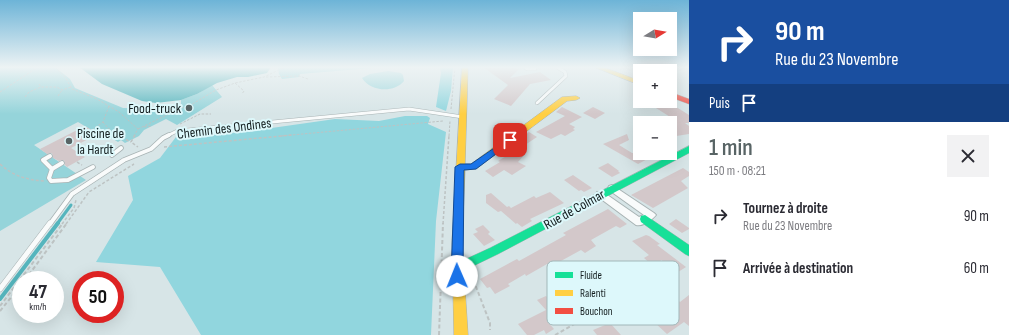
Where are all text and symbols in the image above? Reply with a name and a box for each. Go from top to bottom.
north arrow [633,12,677,56]
map controls [633,12,677,160]
text: 90 m [775,15,825,48]
icon: right [709,16,761,68]
text: Rue du 23 Novembre [775,49,898,70]
button: + [633,64,677,108]
icon: arrive [738,92,760,114]
text: Puis [709,94,730,113]
place label: Food-truck [128,100,182,117]
marker: Food-truck [184,103,194,113]
street label: Chemin des Ondines [176,114,272,143]
button: − [633,116,677,160]
pin [493,123,527,157]
place label: Piscine de la Hardt [77,125,124,158]
icon: arrive [499,129,521,151]
text: 1 min [709,133,753,162]
button: close [947,135,989,177]
marker: Piscine de la Hardt [64,136,74,146]
text: 150 m · 08:21 [709,163,766,179]
street label: Rue de Colmar [541,186,608,233]
text: Tournez à droite [743,199,828,218]
icon: right [709,205,731,227]
text: 90 m [964,207,989,226]
text: Rue du 23 Novembre [743,218,832,234]
position arrow [436,255,478,297]
icon: arrive [709,257,731,279]
text: Arrivée à destination [743,259,853,278]
text: 60 m [964,259,989,278]
legend [547,261,679,325]
text: Fluide [580,269,602,282]
speed limit sign: 50 [72,271,124,323]
text: 47 [29,280,47,304]
text: Ralenti [580,287,606,300]
text: km/h [29,301,47,313]
text: Bouchon [580,305,613,318]

